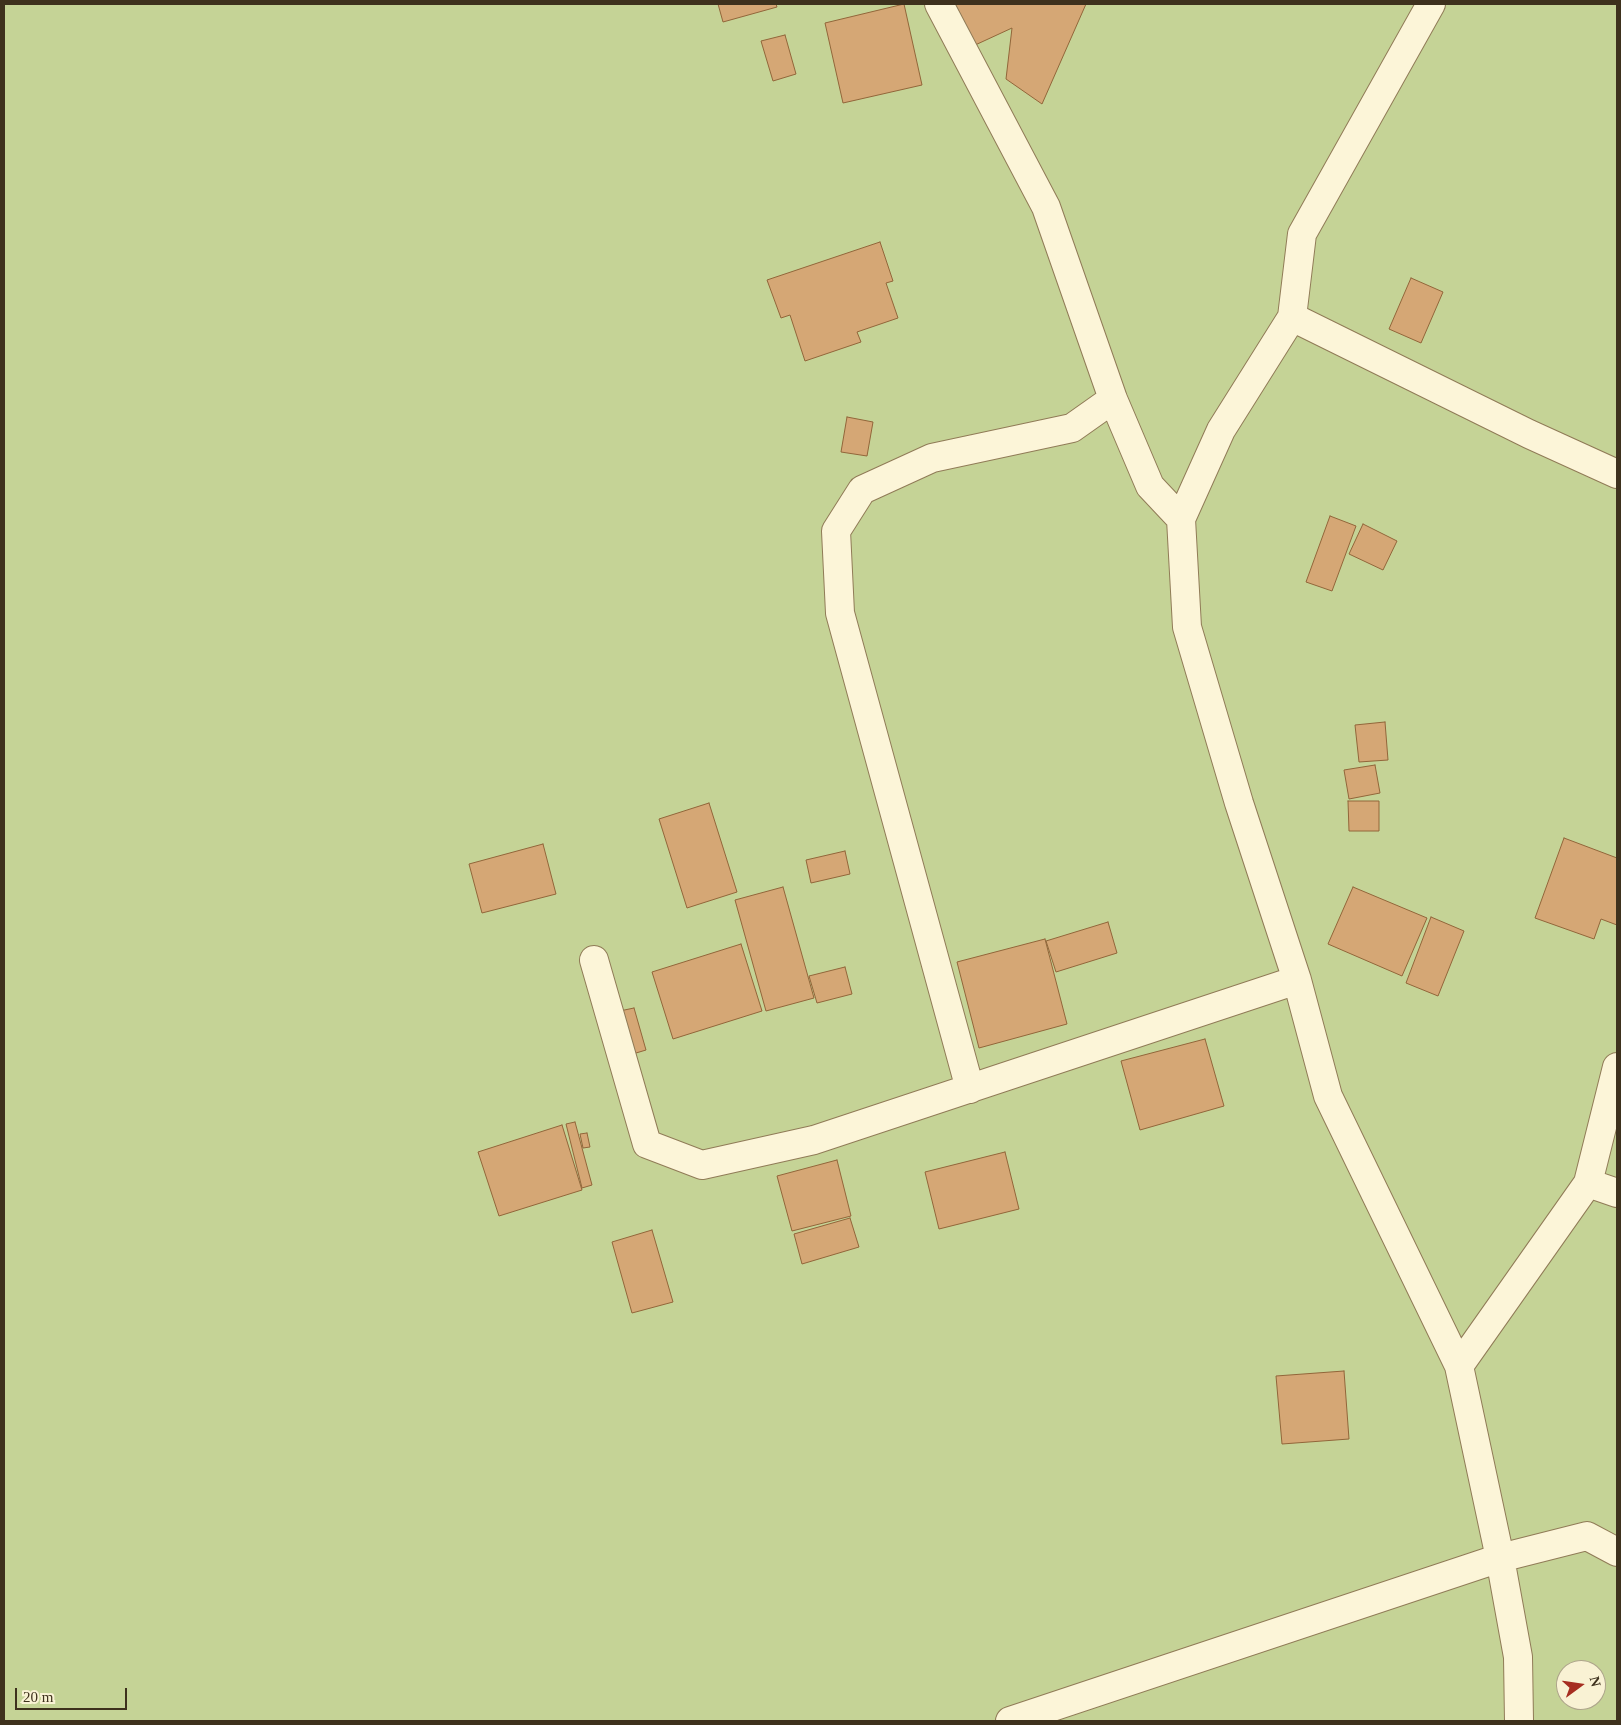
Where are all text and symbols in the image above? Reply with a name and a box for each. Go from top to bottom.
north arrow [1556,1660,1606,1710]
text: N [1587,1675,1604,1688]
scale bar [18,1678,130,1710]
text: 20 m [23,1689,53,1705]

